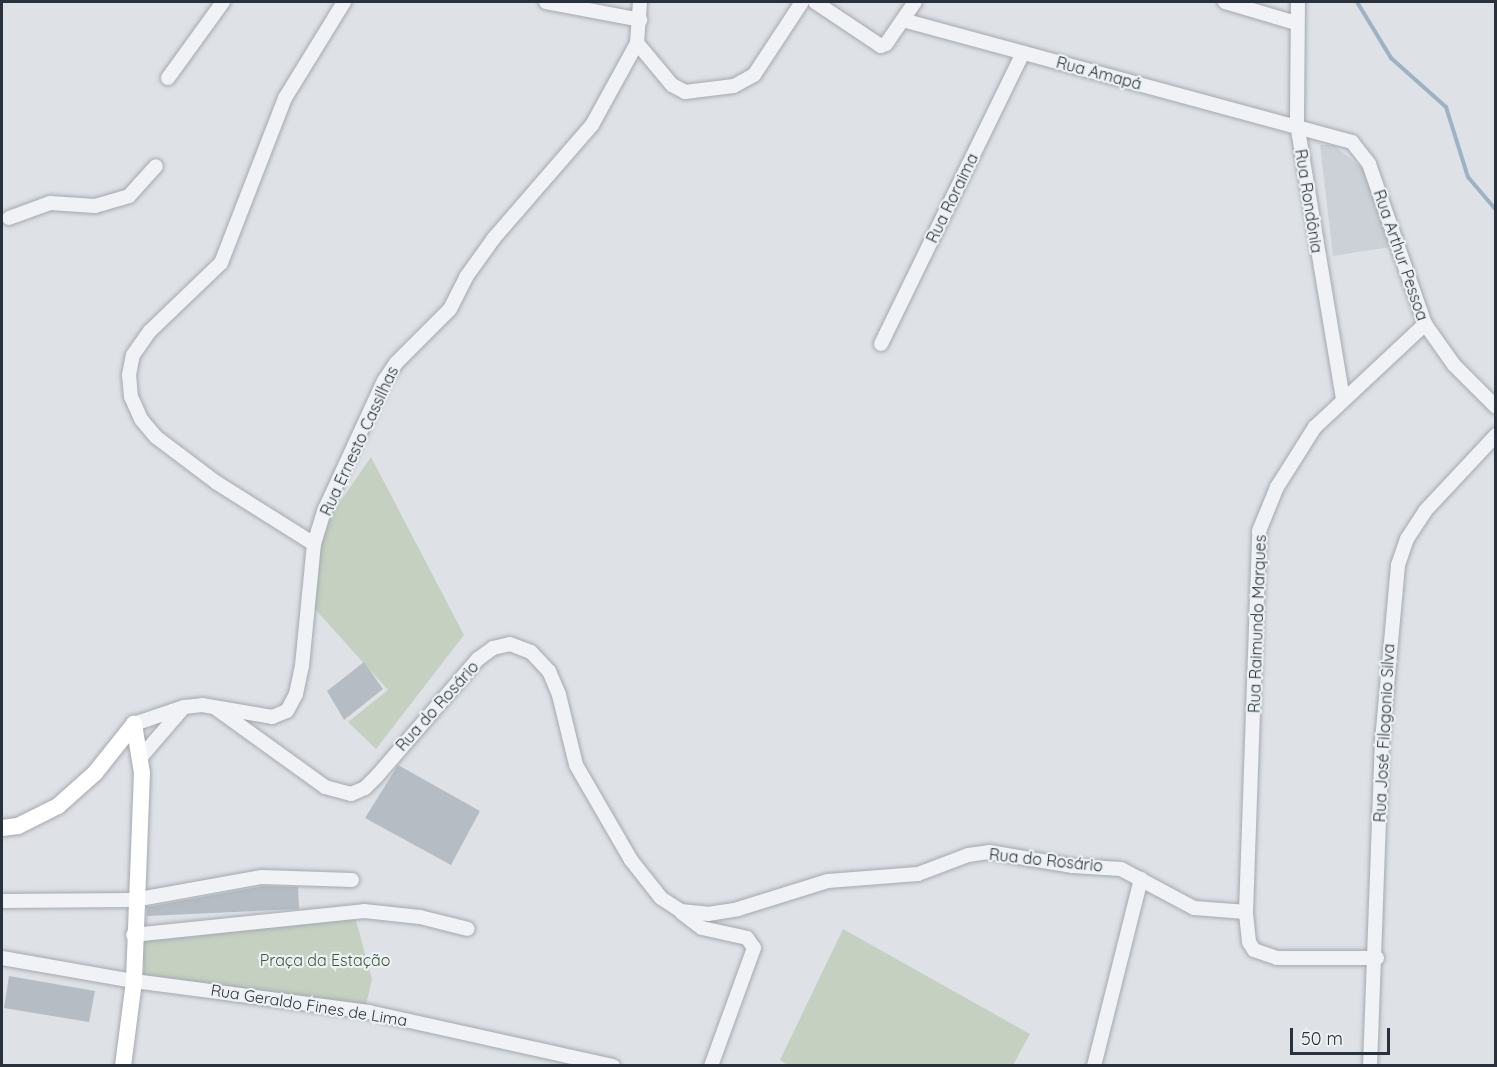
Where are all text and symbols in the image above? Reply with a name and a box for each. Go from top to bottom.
street label: Rua Amapá [1054,52,1144,94]
street label: Rua Rondônia [1291,148,1327,254]
street label: Rua Roraima [922,150,982,246]
street label: Rua Arthur Pessoa [1370,187,1432,323]
street label: Rua Ernesto Cassilhas [316,363,402,519]
street label: Rua Raimundo Marques [1244,535,1270,713]
street label: Rua José Filogonio Silva [1370,643,1398,823]
street label: Rua do Rosário [392,657,482,755]
street label: Rua do Rosário [988,844,1104,876]
park label: Praça da Estação [260,950,390,970]
street label: Rua Geraldo Fines de Lima [209,980,409,1030]
scale bar [1293,1016,1394,1054]
text: 50 m [1301,1027,1343,1050]

